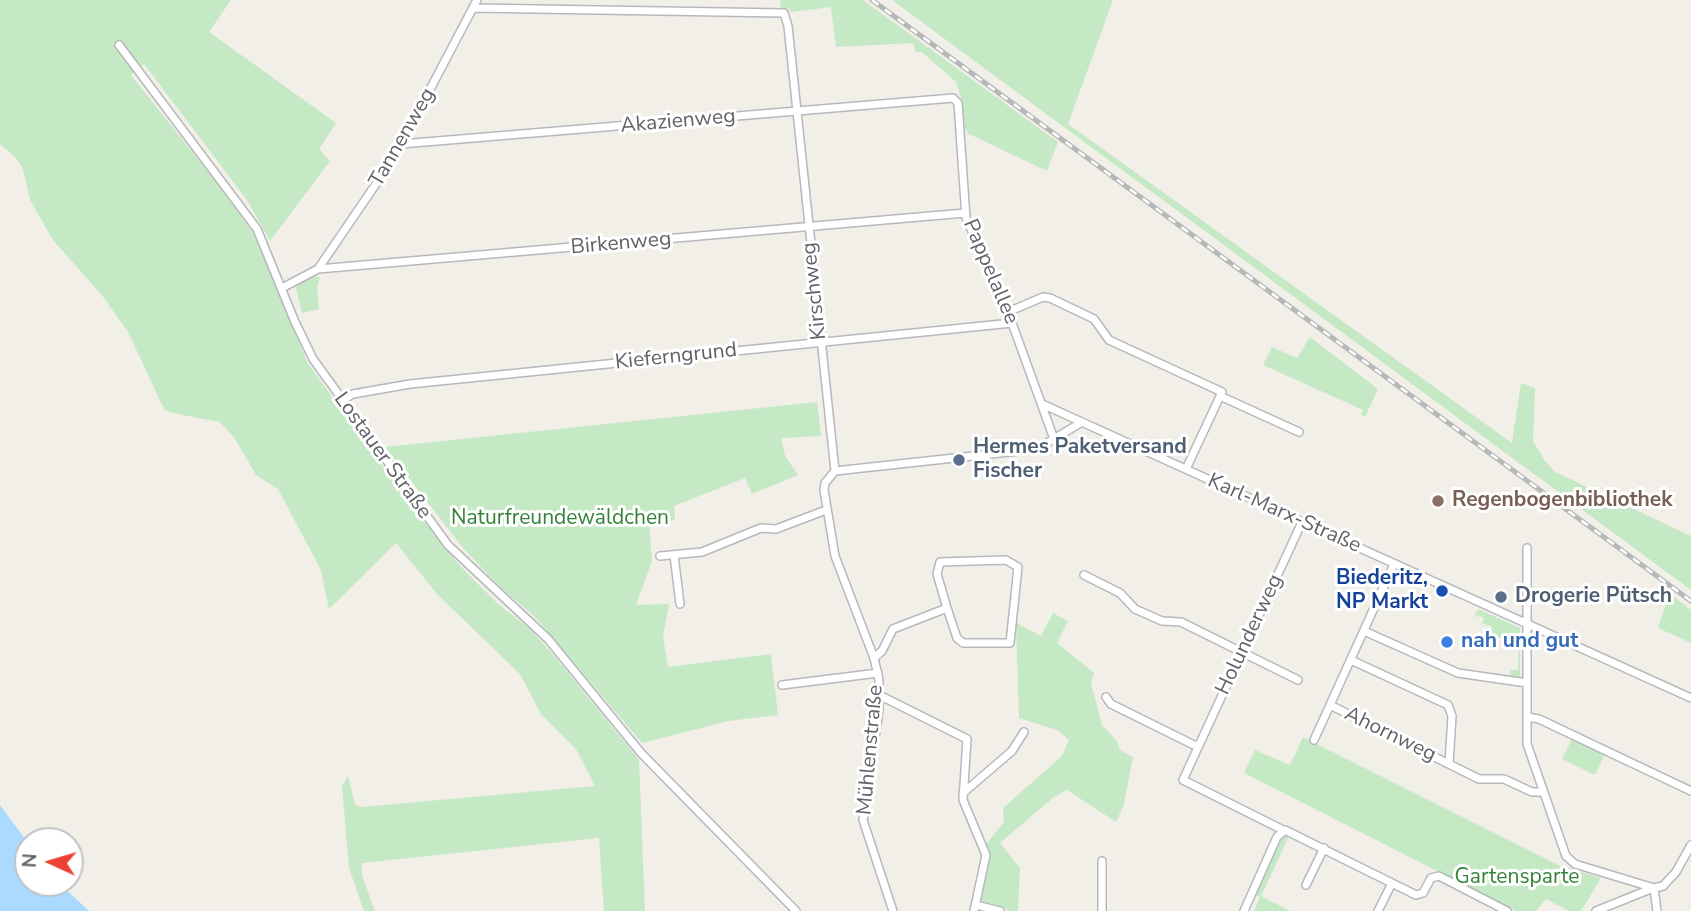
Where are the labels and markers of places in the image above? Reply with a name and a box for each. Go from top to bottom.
place label: Hermes Paketversand Fischer [973,435,1187,485]
marker: Hermes Paketversand Fischer [951,452,967,468]
place label: Regenbogenbibliothek [1452,488,1672,514]
marker: Regenbogenbibliothek [1430,493,1446,509]
place label: Biederitz, NP Markt [1336,566,1428,616]
marker: Biederitz, NP Markt [1434,583,1450,599]
place label: Drogerie Pütsch [1515,584,1672,610]
marker: Drogerie Pütsch [1493,589,1509,605]
place label: nah und gut [1461,629,1578,655]
marker: nah und gut [1439,634,1455,650]

